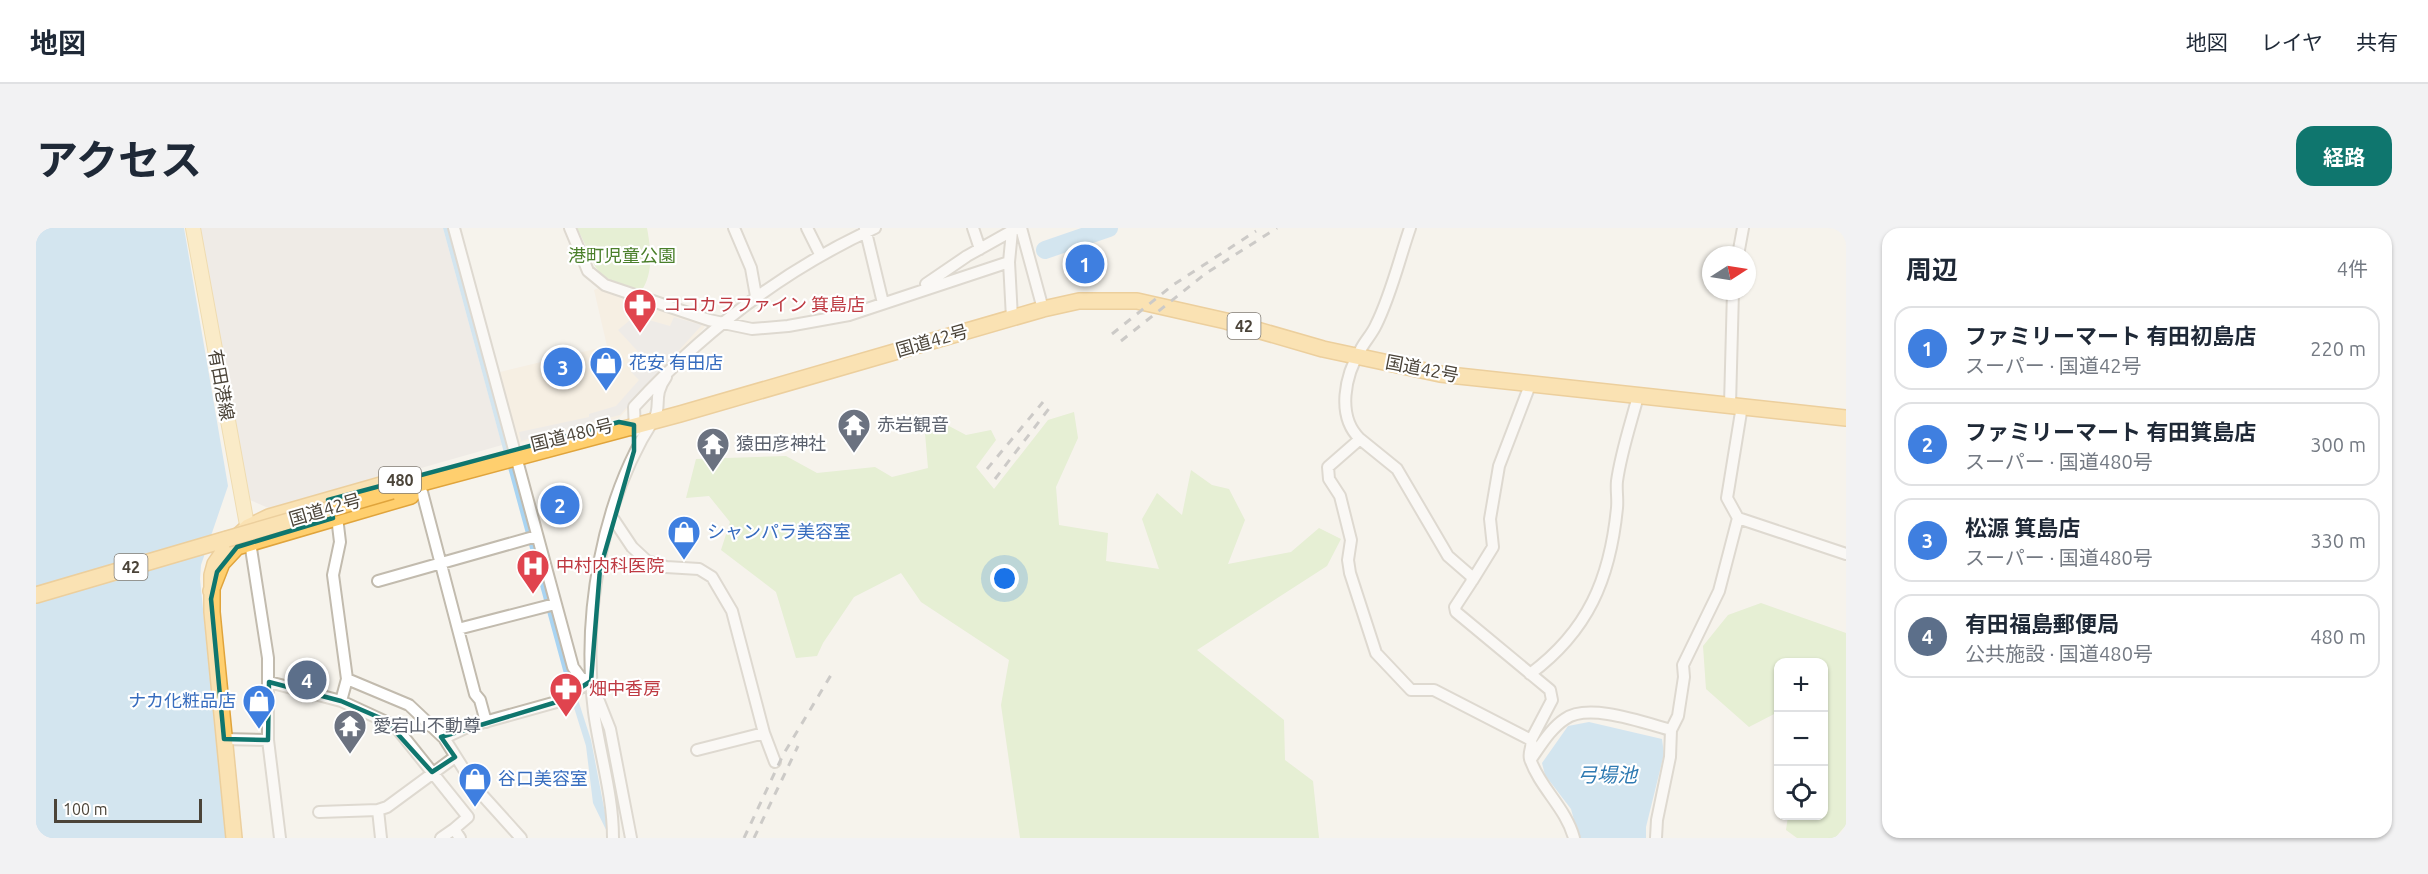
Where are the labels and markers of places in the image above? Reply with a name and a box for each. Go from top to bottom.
pin: 1 [1066,242,1104,286]
pharmacy icon: ココカラファイン 箕島店 [622,287,658,334]
place label: ココカラファイン 箕島店 [663,294,865,314]
pin: 3 [544,344,582,390]
shop icon: 花安 有田店 [588,345,624,392]
place label: 花安 有田店 [629,352,723,372]
temple icon: 赤岩観音 [836,407,872,454]
place label: 赤岩観音 [877,414,949,434]
temple icon: 猿田彦神社 [695,426,731,473]
place label: 猿田彦神社 [736,433,826,453]
pin: 2 [540,482,580,528]
shop icon: シャンパラ美容室 [666,514,702,561]
place label: シャンパラ美容室 [707,521,851,541]
hospital icon: 中村内科医院 [515,548,551,595]
place label: 中村内科医院 [556,555,664,575]
pin: 4 [288,658,326,702]
pharmacy icon: 畑中香房 [548,671,584,718]
place label: 畑中香房 [589,678,661,698]
shop icon: ナカ化粧品店 [241,683,277,730]
place label: ナカ化粧品店 [128,690,236,710]
temple icon: 愛宕山不動尊 [332,708,368,755]
place label: 愛宕山不動尊 [373,715,481,735]
shop icon: 谷口美容室 [457,761,493,808]
place label: 谷口美容室 [498,768,588,788]

